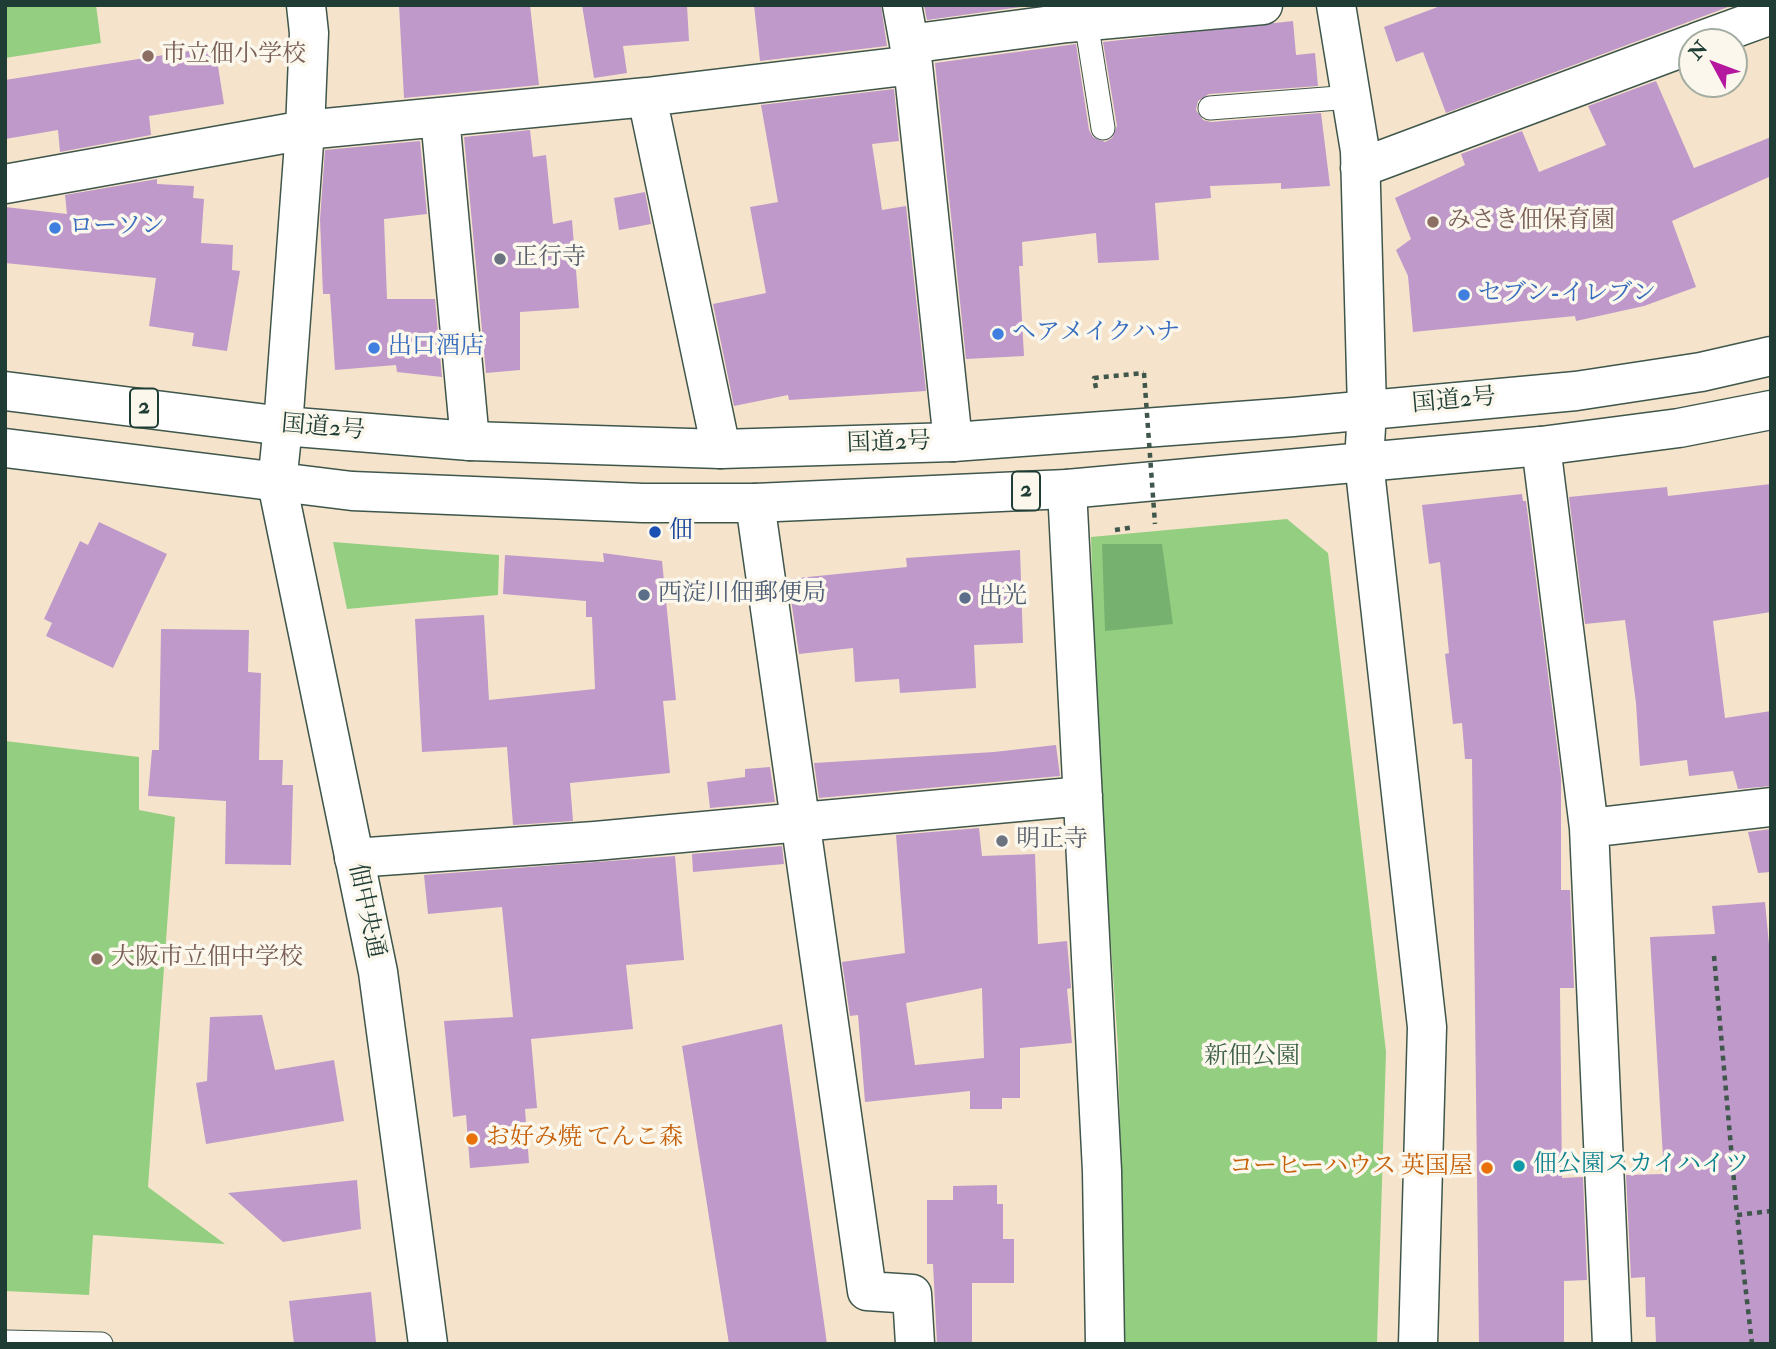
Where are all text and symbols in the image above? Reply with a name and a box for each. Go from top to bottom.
north arrow [1678,28,1748,98]
text: N [1684,36,1713,65]
place label: 市立佃小学校 [162,42,306,70]
marker: 市立佃小学校 [140,48,156,64]
place label: みさき佃保育園 [1447,208,1615,236]
place label: ローソン [69,214,165,242]
marker: みさき佃保育園 [1425,214,1441,230]
marker: ローソン [47,220,63,236]
place label: 正行寺 [514,245,586,273]
marker: 正行寺 [492,251,508,267]
place label: セブン-イレブン [1478,281,1656,309]
marker: セブン-イレブン [1456,287,1472,303]
place label: ヘアメイクハナ [1012,320,1180,348]
marker: ヘアメイクハナ [990,326,1006,342]
place label: 出口酒店 [388,334,484,362]
marker: 出口酒店 [366,340,382,356]
street label: 国道2号 [1411,384,1497,420]
road number: 2 [130,388,158,428]
street label: 国道2号 [280,411,366,447]
street label: 国道2号 [846,428,932,460]
road number: 2 [1012,471,1040,510]
place label: 佃 [669,518,693,546]
marker: 佃 [647,524,663,540]
place label: 西淀川佃郵便局 [658,581,826,609]
place label: 出光 [979,584,1027,612]
marker: 西淀川佃郵便局 [636,587,652,603]
marker: 出光 [957,590,973,606]
place label: 明正寺 [1016,827,1088,855]
marker: 明正寺 [994,833,1010,849]
street label: 佃中央通 [341,861,389,961]
place label: 大阪市立佃中学校 [111,945,303,973]
marker: 大阪市立佃中学校 [89,951,105,967]
park label: 新佃公園 [1204,1044,1300,1072]
place label: お好み焼 てんこ森 [486,1125,683,1153]
marker: お好み焼 てんこ森 [464,1131,480,1147]
place label: 佃公園スカイハイツ [1533,1152,1749,1180]
place label: コーヒーハウス 英国屋 [1229,1154,1473,1182]
marker: 佃公園スカイハイツ [1511,1158,1527,1174]
marker: コーヒーハウス 英国屋 [1479,1160,1495,1176]

